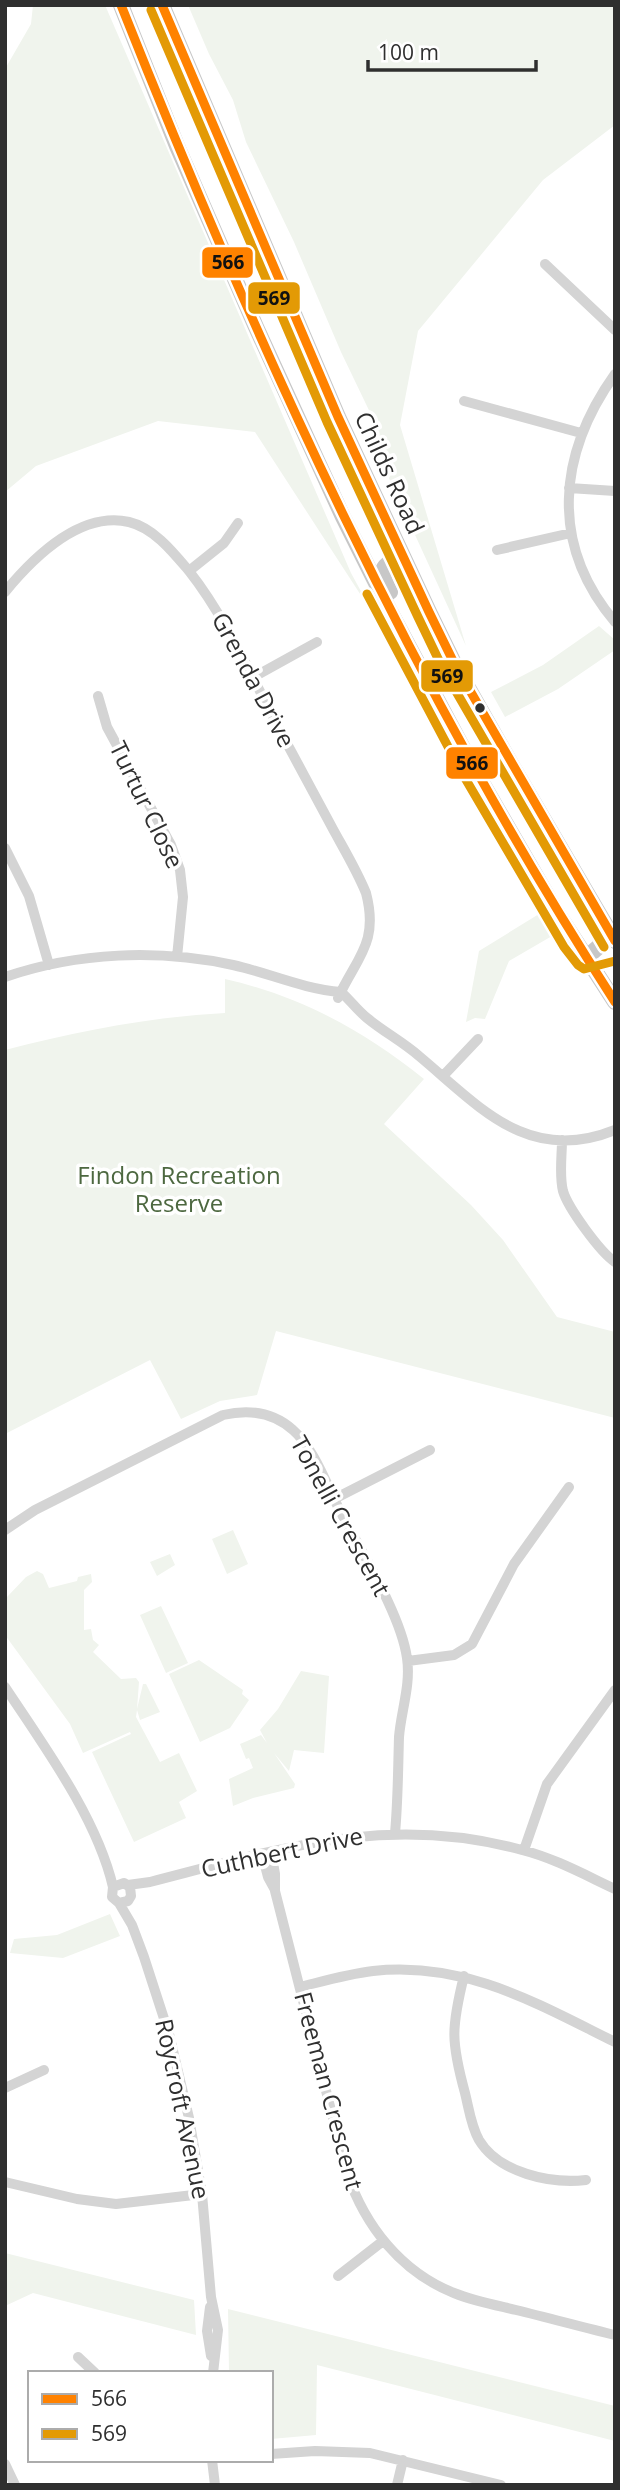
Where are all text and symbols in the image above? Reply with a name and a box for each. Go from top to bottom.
scale bar [368,28,536,72]
text: 100 m [378,38,439,66]
line badge: 566 [201,246,254,279]
text: 566 [212,249,244,275]
line badge: 569 [247,281,301,315]
text: 569 [258,285,290,311]
street label: Childs Road [348,406,433,539]
street label: Grenda Drive [205,606,304,753]
line badge: 569 [420,659,474,693]
text: 569 [431,663,463,689]
unlabelled marker [473,701,487,715]
street label: Turtur Close [102,735,192,873]
line badge: 566 [445,746,499,780]
text: 566 [456,750,488,776]
park label: Findon Recreation Reserve [77,1158,281,1219]
street label: Tonelli Crescent [284,1429,399,1601]
street label: Cuthbert Drive [198,1818,366,1885]
street label: Freeman Crescent [287,1988,372,2193]
street label: Roycroft Avenue [148,2016,219,2202]
legend [28,2371,273,2462]
text: 566 [91,2384,127,2412]
text: 569 [91,2419,127,2447]

